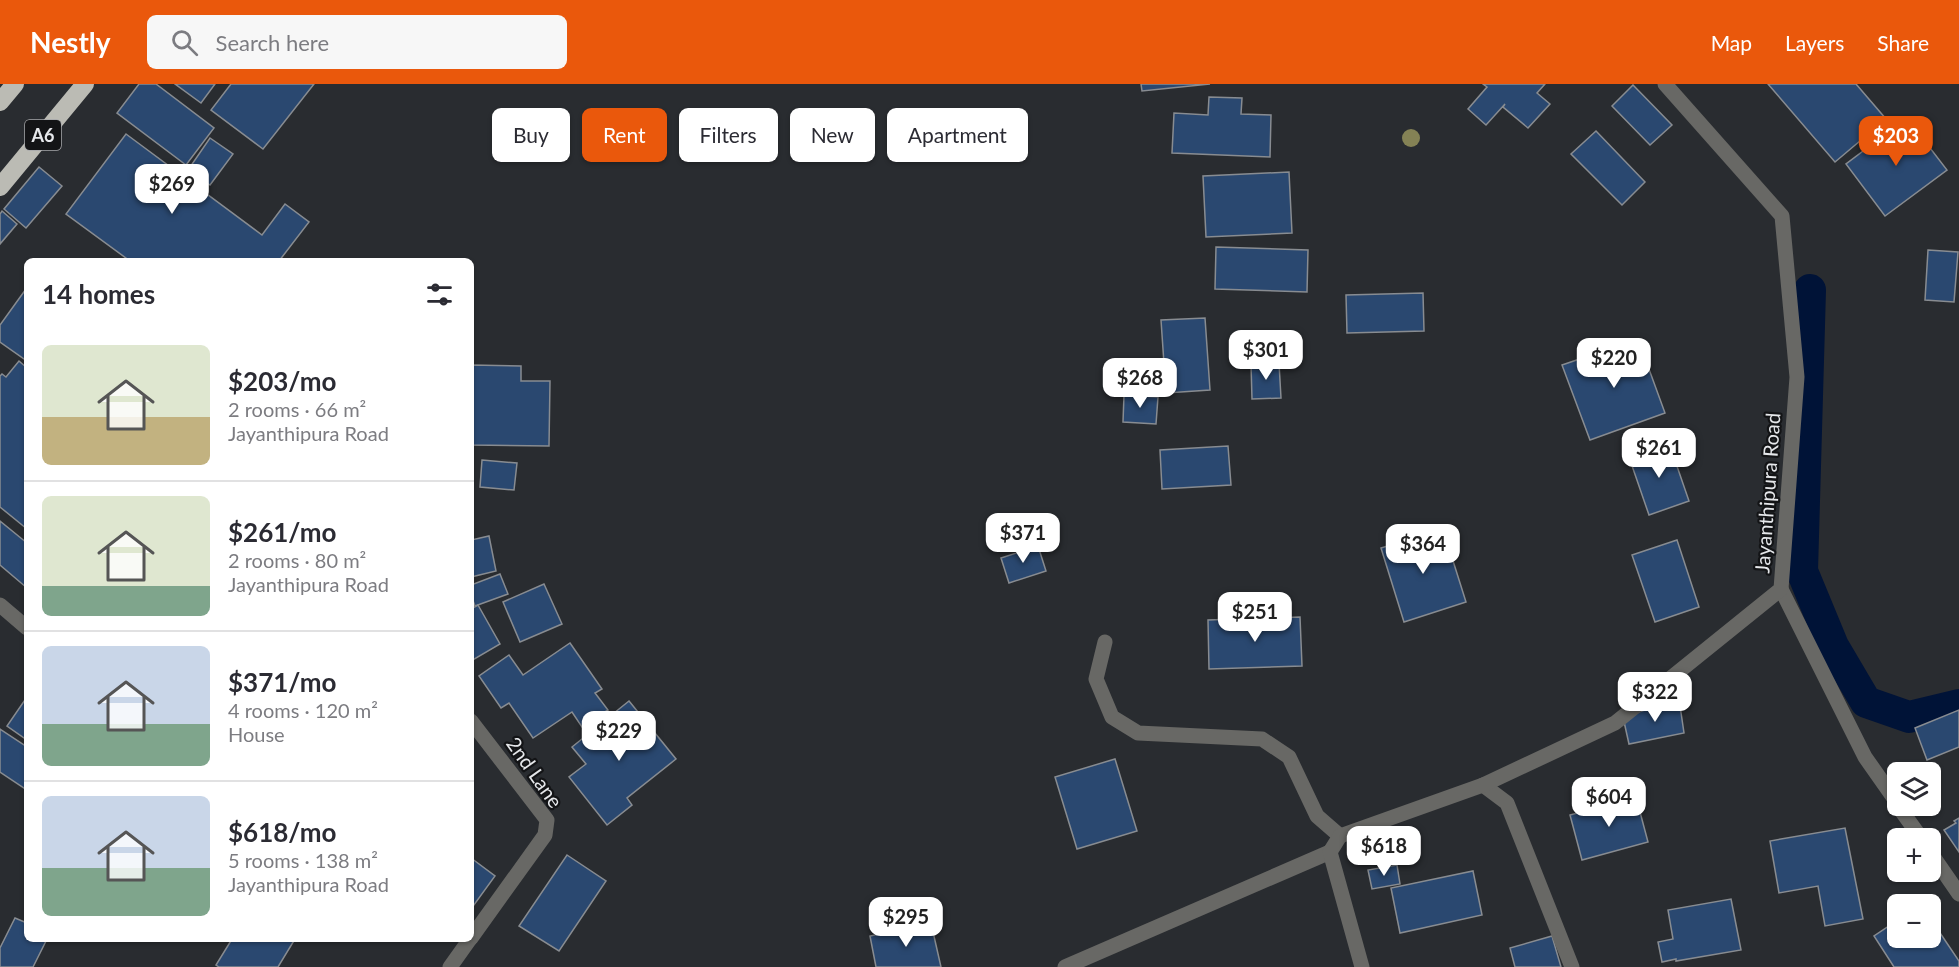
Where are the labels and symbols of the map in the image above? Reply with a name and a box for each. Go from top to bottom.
pin: $203 [1860,116,1932,167]
road number: A6 [25,120,61,150]
pin: $269 [136,164,208,215]
pin: $301 [1230,330,1302,381]
pin: $220 [1578,338,1650,389]
pin: $268 [1104,358,1176,409]
street label: Jayanthipura Road [1749,412,1785,574]
pin: $261 [1623,428,1695,479]
pin: $371 [987,513,1059,564]
pin: $364 [1387,524,1459,575]
pin: $251 [1219,592,1291,643]
pin: $322 [1619,672,1691,723]
pin: $229 [583,711,655,762]
street label: 2nd Lane [502,732,568,812]
pin: $604 [1573,777,1645,828]
pin: $618 [1348,826,1420,877]
pin: $295 [870,897,942,948]

